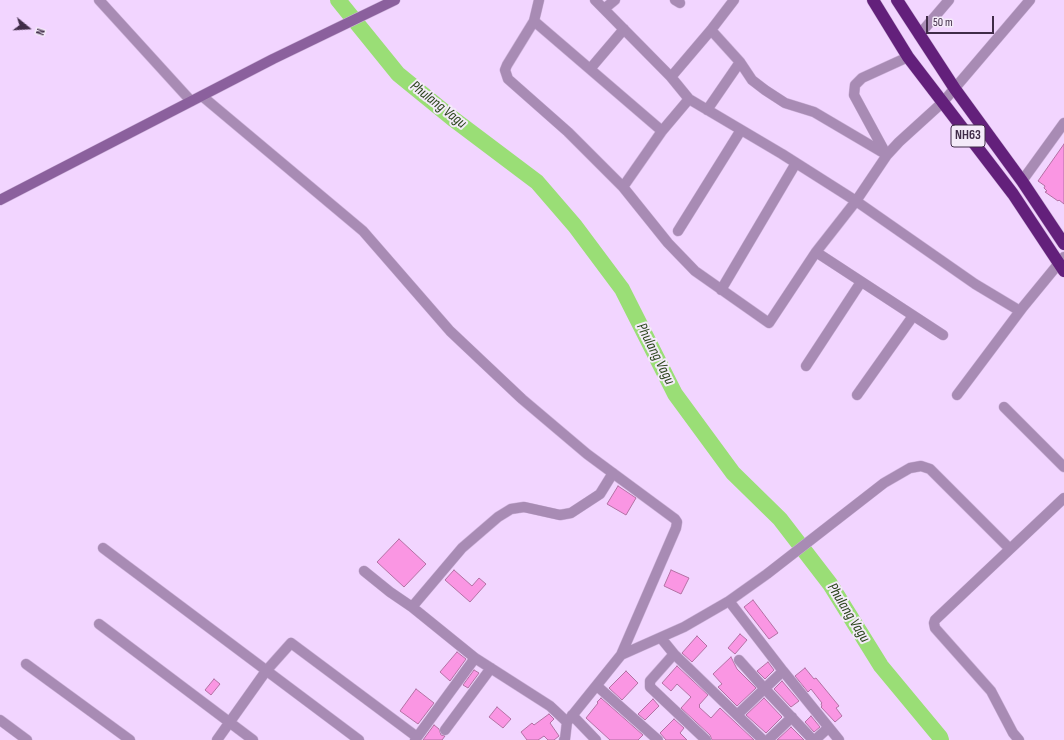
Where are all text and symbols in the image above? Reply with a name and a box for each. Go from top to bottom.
north arrow [8,8,48,48]
scale bar [928,8,996,34]
text: 50 m [933,15,953,30]
text: N [33,27,47,37]
water label: Phulang Vagu [406,77,470,133]
road number: NH63 [951,125,985,147]
water label: Phulang Vagu [632,320,678,388]
water label: Phulang Vagu [823,580,873,646]

